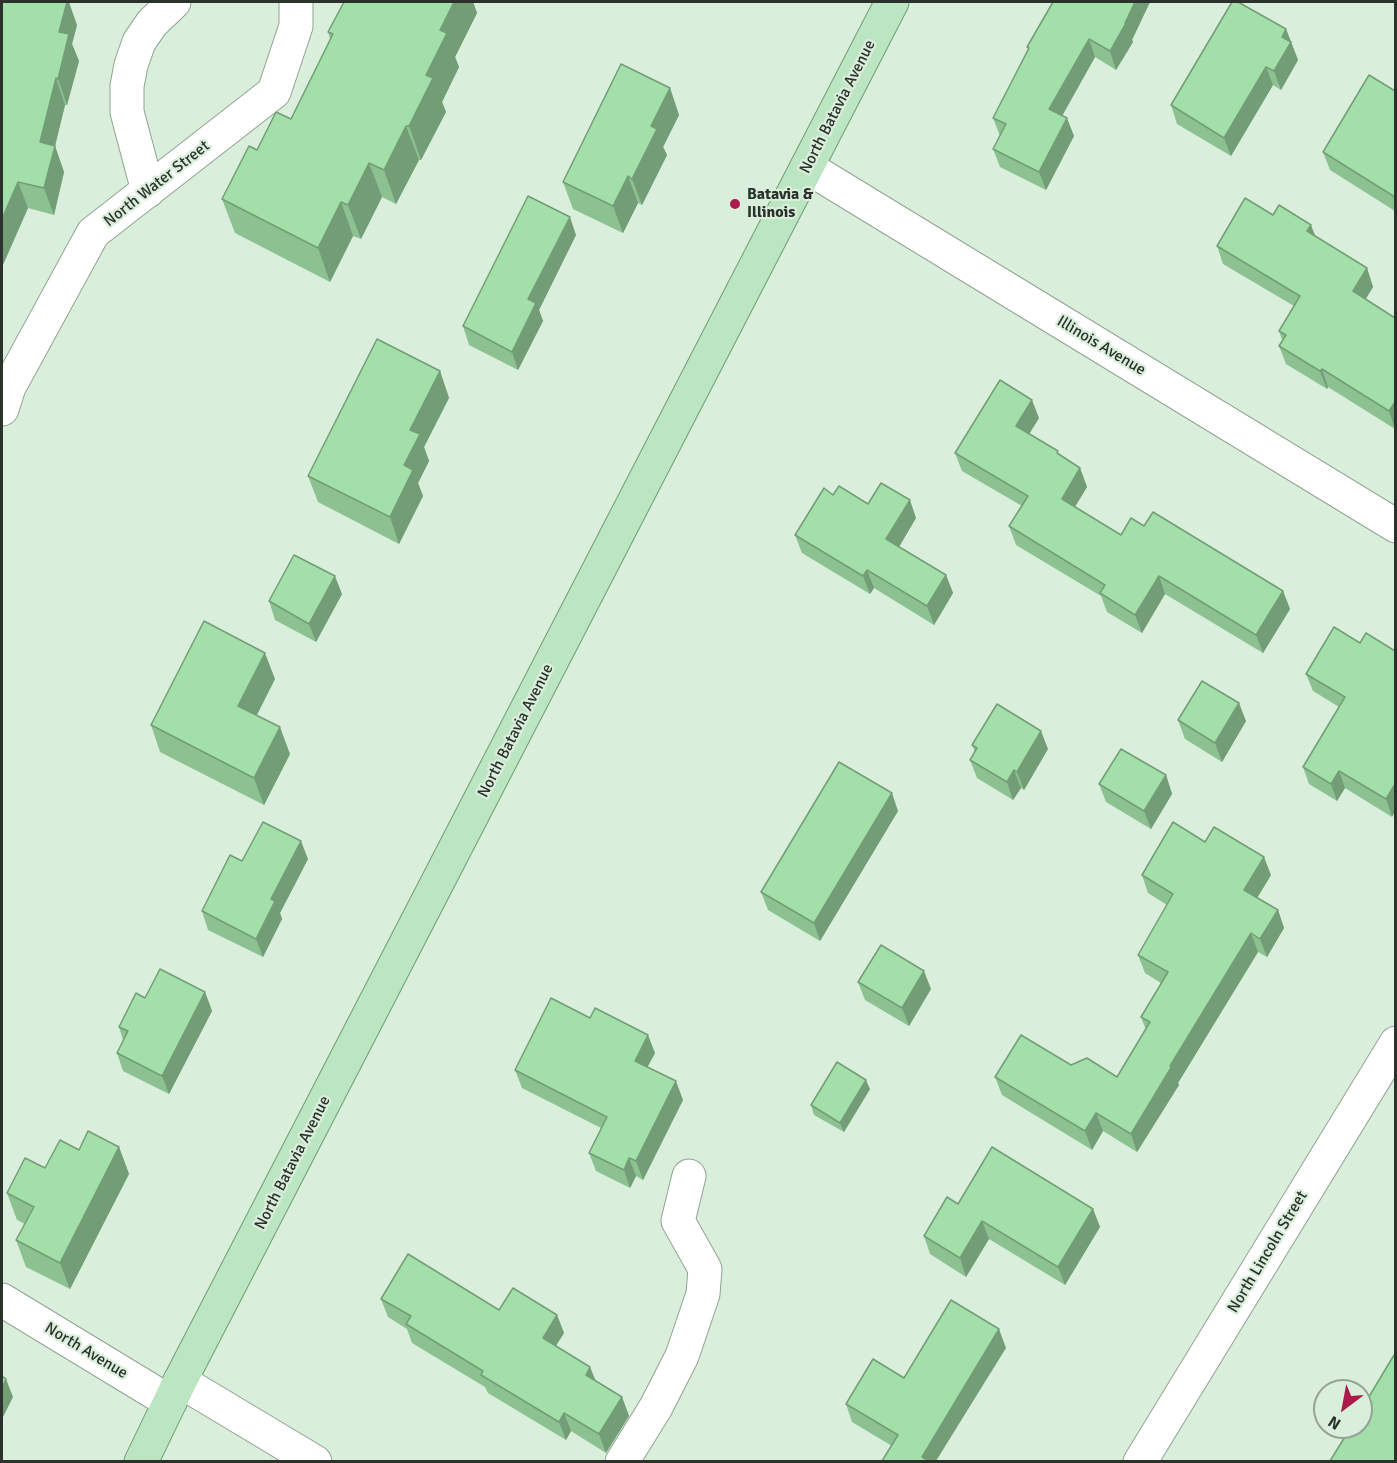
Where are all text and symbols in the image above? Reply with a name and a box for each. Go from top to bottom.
street label: North Batavia Avenue [796,37,880,177]
street label: North Water Street [100,137,214,231]
place label: Batavia & Illinois [747,185,813,223]
marker: Batavia & Illinois [728,197,742,211]
street label: Illinois Avenue [1053,312,1149,380]
street label: North Batavia Avenue [474,661,558,801]
street label: North Batavia Avenue [251,1093,335,1233]
street label: North Lincoln Street [1224,1188,1312,1316]
street label: North Avenue [41,1319,131,1383]
north arrow [1313,1379,1373,1439]
text: N [1325,1411,1345,1434]

